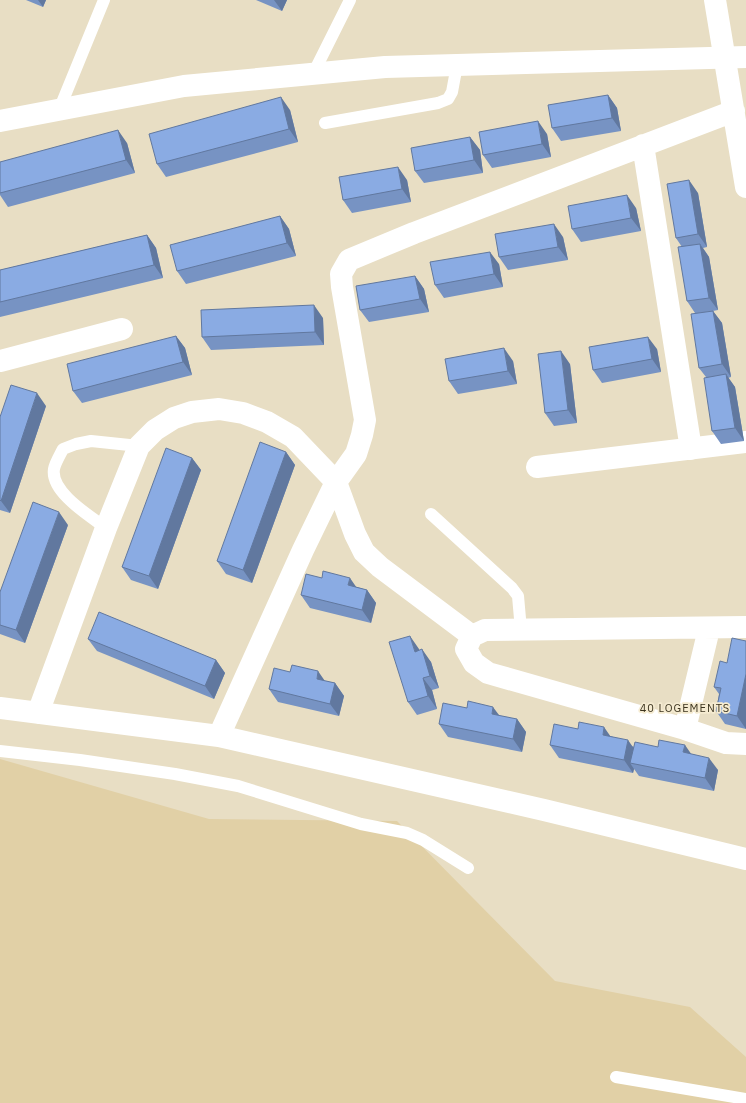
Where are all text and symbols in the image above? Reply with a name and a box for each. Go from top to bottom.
district label: 40 LOGEMENTS [640,701,730,715]

